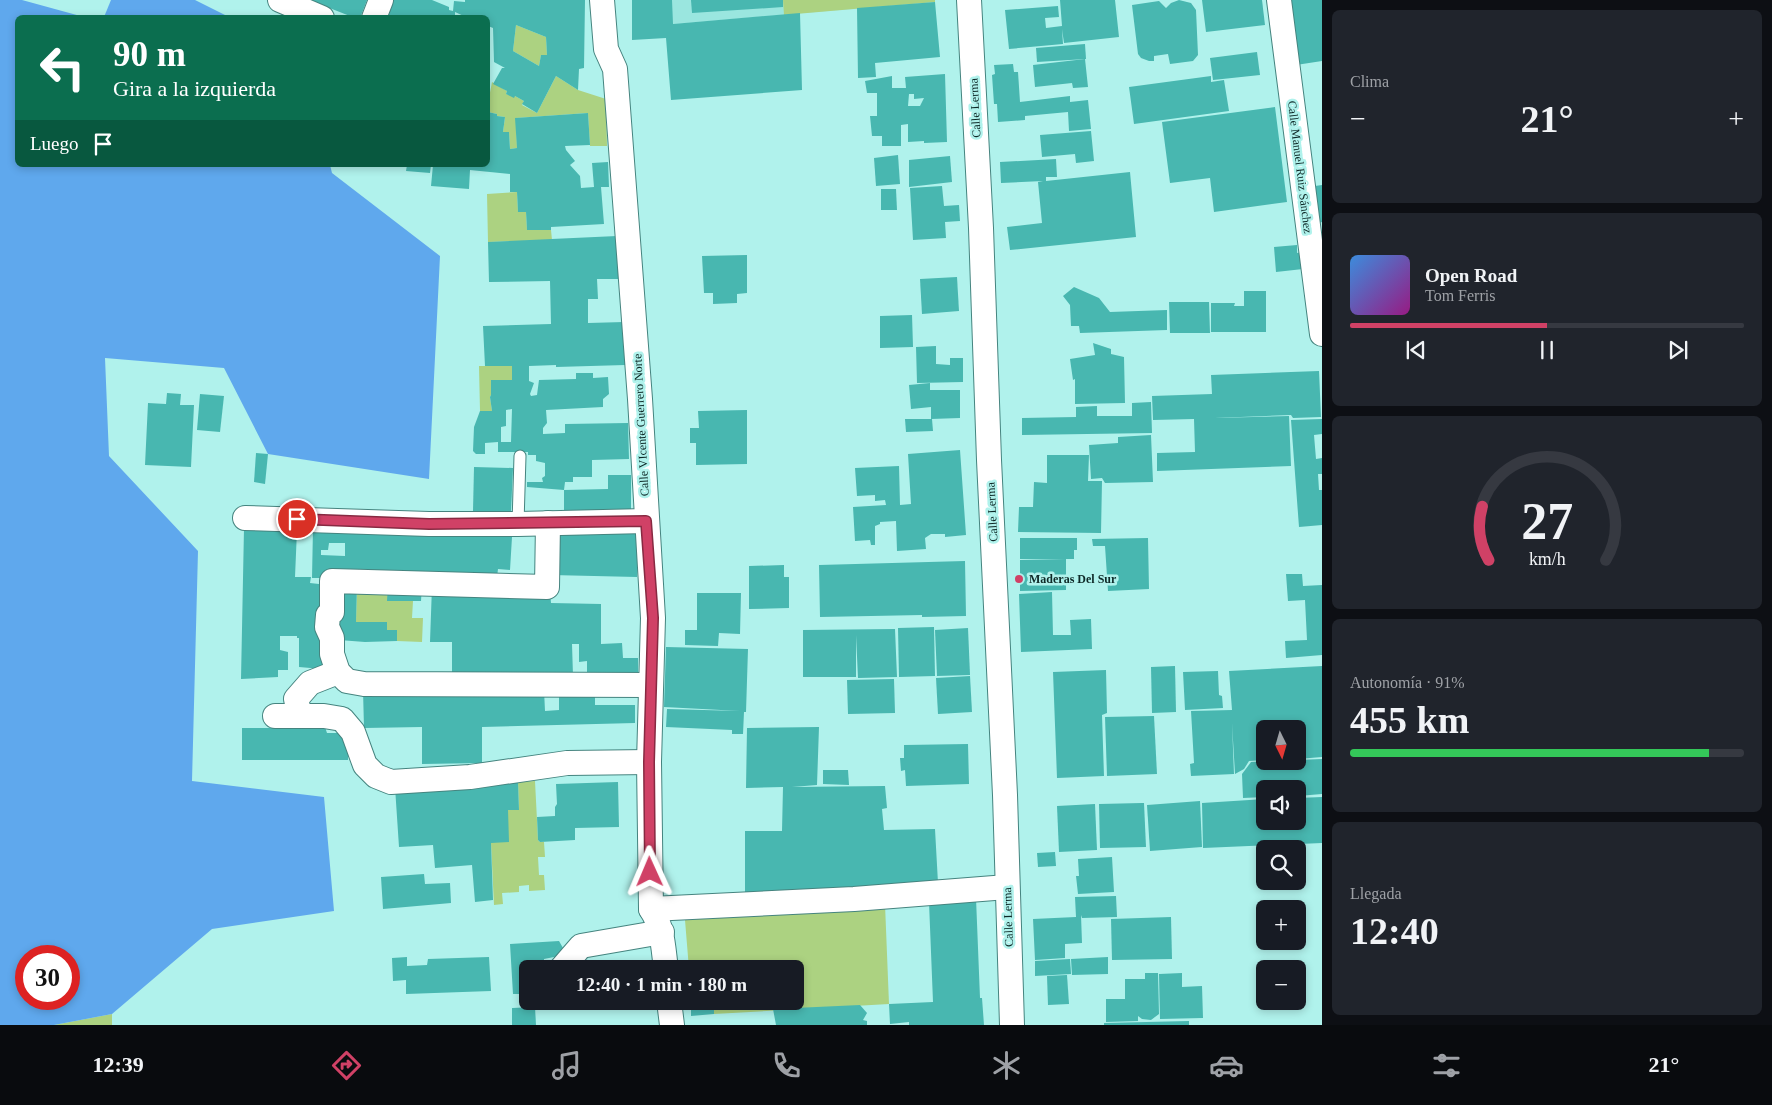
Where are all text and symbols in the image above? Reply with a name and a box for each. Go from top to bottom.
icon: left [30,35,95,100]
text: 90 m [113,35,186,74]
text: Clima [1350,73,1389,90]
text: Gira a la izquierda [113,76,276,101]
street label: Calle Lerma [966,77,984,138]
text: 21° [1520,98,1574,140]
street label: Calle Manuel Ruiz Sánchez [1285,100,1315,234]
text: − [1350,103,1366,134]
text: + [1728,103,1744,134]
icon: arrive [89,130,117,158]
text: Luego [30,133,79,154]
text: Open Road [1425,265,1517,286]
text: Tom Ferris [1425,287,1495,304]
icon: previous [1402,336,1430,364]
icon: pause [1533,336,1561,364]
icon: next [1664,336,1692,364]
street label: Calle VIcente Guerrero Norte [630,353,652,497]
street label: Calle Lerma [983,481,1001,542]
text: 27 [1521,493,1573,550]
pin [276,498,318,540]
icon: arrive [283,505,311,533]
text: km/h [1529,549,1565,569]
place label: Maderas Del Sur [1029,572,1117,586]
marker: Maderas Del Sur [1013,573,1025,585]
text: Autonomía · 91% [1350,674,1465,691]
text: 455 km [1350,699,1469,741]
north arrow [1256,720,1306,770]
map controls [1256,720,1306,1010]
button: sound [1256,780,1306,830]
button: search [1256,840,1306,890]
position arrow [623,845,675,897]
text: Llegada [1350,885,1402,902]
street label: Calle Lerma [1000,886,1016,947]
button: + [1256,900,1306,950]
text: 12:40 [1350,910,1439,952]
speed limit sign: 30 [15,945,80,1010]
button: − [1256,960,1306,1010]
text: 12:40 · 1 min · 180 m [576,974,747,995]
icon: directions [329,1048,364,1083]
icon: music [549,1048,584,1083]
icon: phone [769,1048,804,1083]
icon: climate [989,1048,1024,1083]
icon: car [1209,1048,1244,1083]
icon: filters [1429,1048,1464,1083]
text: 12:39 [92,1052,144,1077]
text: 21° [1649,1052,1679,1077]

